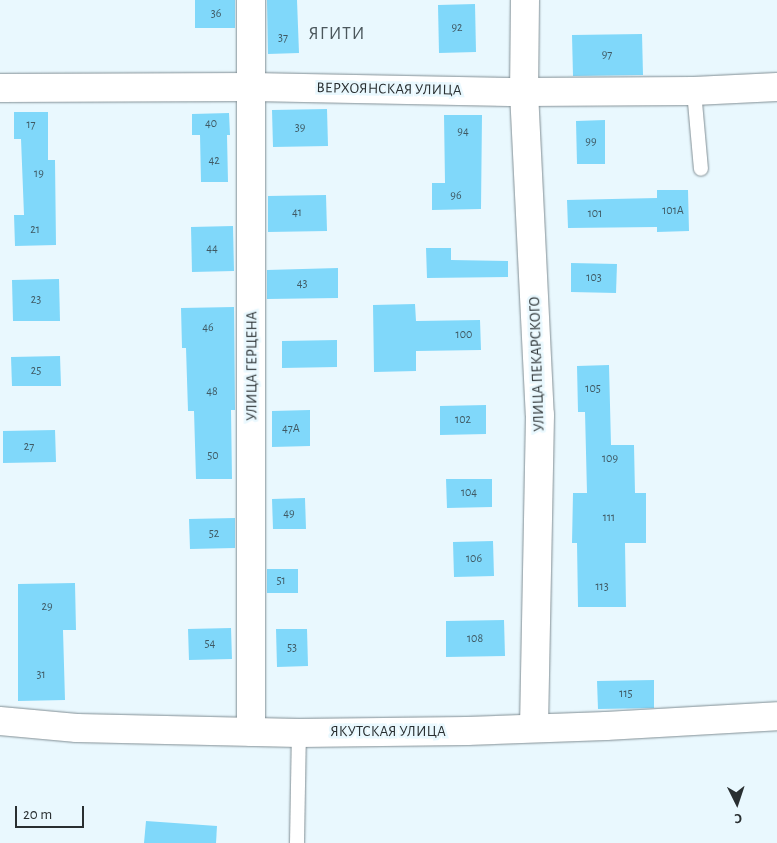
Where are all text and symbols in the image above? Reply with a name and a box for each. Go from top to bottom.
house number: 36 [211,7,221,21]
house number: 92 [451,21,463,35]
district label: ЯГИТИ [308,23,366,45]
house number: 37 [278,31,288,45]
house number: 97 [602,48,612,62]
street label: ВЕРХОЯНСКАЯ УЛИЦА [316,79,462,99]
house number: 40 [205,117,217,131]
house number: 17 [26,118,36,132]
house number: 39 [295,121,305,135]
house number: 94 [457,125,469,139]
house number: 99 [585,135,597,149]
house number: 42 [208,154,220,168]
house number: 19 [34,167,44,181]
house number: 96 [450,189,462,203]
house number: 101А [662,204,684,218]
house number: 41 [292,206,302,220]
house number: 101 [588,207,602,221]
house number: 21 [30,223,40,237]
house number: 44 [206,242,218,256]
house number: 103 [586,271,602,285]
house number: 43 [297,277,307,291]
house number: 23 [31,293,41,307]
street label: УЛИЦА ПЕКАРСКОГО [526,296,548,432]
street label: УЛИЦА ГЕРЦЕНА [243,311,261,421]
house number: 46 [202,321,214,335]
house number: 100 [456,328,472,342]
house number: 25 [31,364,41,378]
house number: 105 [585,382,601,396]
house number: 48 [206,385,218,399]
house number: 102 [455,413,471,427]
house number: 47А [282,422,300,436]
house number: 27 [24,440,34,454]
house number: 50 [207,449,219,463]
house number: 109 [602,452,618,466]
house number: 104 [461,486,477,500]
house number: 49 [283,507,295,521]
house number: 111 [603,511,615,525]
house number: 52 [209,527,219,541]
house number: 106 [466,552,482,566]
house number: 51 [276,574,286,588]
house number: 113 [595,580,609,594]
house number: 29 [41,600,53,614]
house number: 108 [467,632,483,646]
house number: 54 [205,637,215,651]
house number: 53 [287,641,297,655]
house number: 31 [36,668,46,682]
house number: 115 [619,687,633,701]
street label: ЯКУТСКАЯ УЛИЦА [330,723,446,741]
north arrow [712,778,762,828]
scale bar [18,796,86,828]
text: 20 m [23,807,52,822]
text: С [734,811,742,825]

